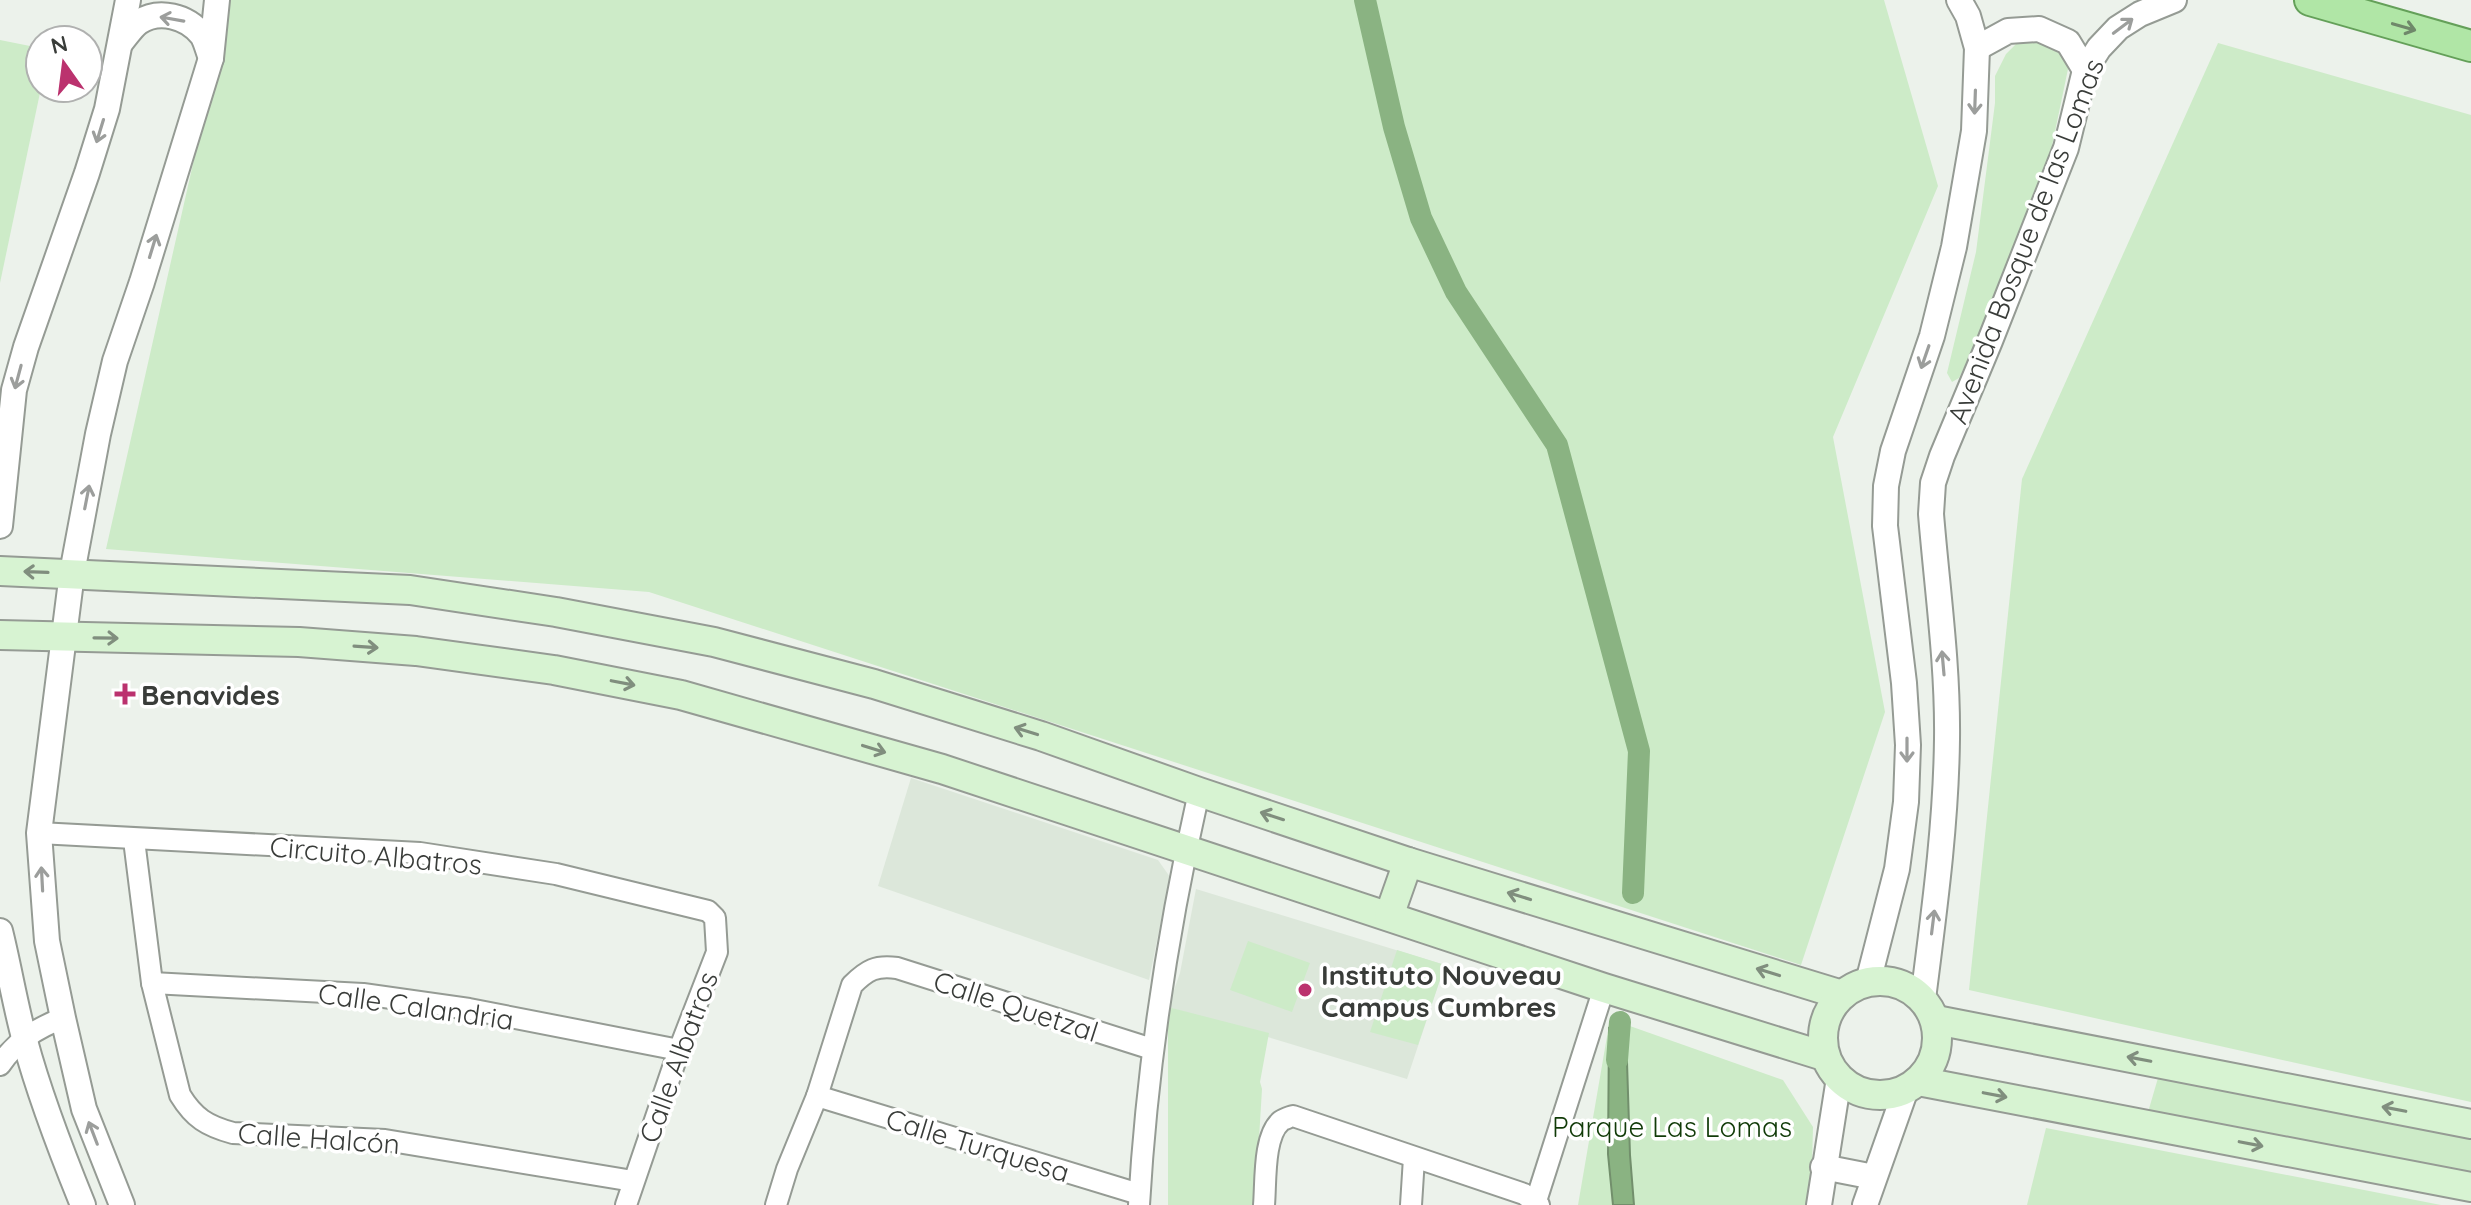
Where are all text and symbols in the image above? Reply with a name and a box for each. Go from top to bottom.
one-way arrow [160,10,186,25]
one-way arrow [2112,18,2133,35]
one-way arrow [2391,20,2417,35]
north arrow [24,24,104,104]
text: N [48,29,70,60]
street label: Avenida Bosque de las Lomas [1939,53,2111,429]
one-way arrow [1968,88,1983,115]
one-way arrow [92,118,106,143]
one-way arrow [146,233,161,259]
one-way arrow [1917,344,1932,369]
one-way arrow [10,364,25,390]
one-way arrow [80,484,95,510]
one-way arrow [23,564,50,580]
one-way arrow [92,630,119,646]
one-way arrow [352,640,379,655]
one-way arrow [1935,650,1950,677]
place label: Benavides [141,677,280,712]
one-way arrow [610,677,635,692]
marker: Benavides [116,685,134,703]
one-way arrow [1014,723,1039,737]
one-way arrow [1899,736,1915,763]
one-way arrow [861,742,887,757]
one-way arrow [1259,808,1284,823]
street label: Circuito Albatros [268,828,484,882]
one-way arrow [34,866,49,893]
one-way arrow [1507,888,1533,903]
one-way arrow [1926,910,1941,935]
place label: Instituto Nouveau Campus Cumbres [1321,957,1562,1024]
street label: Calle Quetzal [929,963,1103,1049]
one-way arrow [1755,964,1781,979]
street label: Calle Albatros [631,967,725,1147]
street label: Calle Calandria [316,975,516,1037]
marker: Instituto Nouveau Campus Cumbres [1296,981,1314,999]
one-way arrow [2127,1051,2153,1066]
one-way arrow [1982,1089,2007,1104]
street label: Calle Turquesa [882,1100,1074,1190]
one-way arrow [2382,1101,2408,1116]
park label: Parque Las Lomas [1552,1109,1792,1144]
street label: Calle Halcón [237,1115,401,1161]
one-way arrow [85,1121,99,1145]
one-way arrow [2237,1137,2263,1152]

